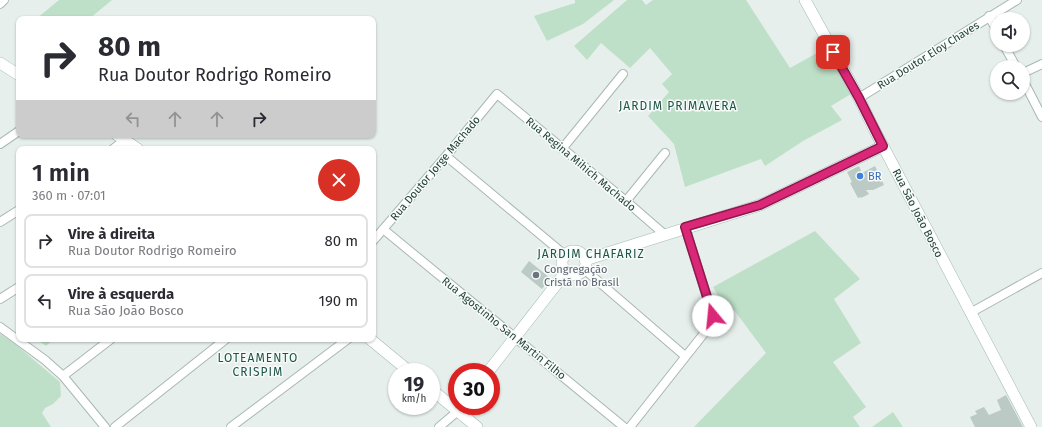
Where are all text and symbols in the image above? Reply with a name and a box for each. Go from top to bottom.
map controls [990,12,1030,100]
button: sound [990,12,1030,52]
street label: Rua Doutor Eloy Chaves [875,19,982,92]
text: 80 m [98,30,161,63]
icon: right [32,32,84,84]
pin [816,35,850,69]
icon: arrive [822,41,844,63]
button: search [990,60,1030,100]
text: Rua Doutor Rodrigo Romeiro [98,64,332,86]
district label: JARDIM PRIMAVERA [619,99,737,113]
icon: left [122,108,144,130]
icon: ahead [164,108,186,130]
icon: ahead [206,108,228,130]
icon: right [248,108,270,130]
street label: Rua Doutor Jorge Machado [388,113,483,223]
street label: Rua Regina Mihich Machado [523,115,638,214]
text: 1 min [32,159,90,187]
button: close [318,159,360,201]
street label: Rua São João Bosco [890,167,946,260]
place label: BR [868,170,882,183]
marker: BR [855,171,865,181]
text: 360 m · 07:01 [32,188,106,203]
text: Vire à direita [68,225,155,243]
icon: right [34,230,56,252]
text: 80 m [325,232,358,250]
text: Rua Doutor Rodrigo Romeiro [68,243,237,258]
district label: JARDIM CHAFARIZ [537,247,645,261]
place label: Congregação Cristã no Brasil [544,263,619,289]
marker: Congregação Cristã no Brasil [531,270,541,280]
street label: Rua Agostinho San Martin Filho [439,274,568,382]
text: Vire à esquerda [68,285,174,303]
icon: left [34,290,56,312]
text: 190 m [318,292,358,310]
position arrow [692,295,734,337]
text: Rua São João Bosco [68,303,184,318]
district label: LOTEAMENTO CRISPIM [218,351,298,379]
speed limit sign: 30 [448,363,500,415]
text: 19 [404,372,424,396]
text: km/h [402,393,426,405]

